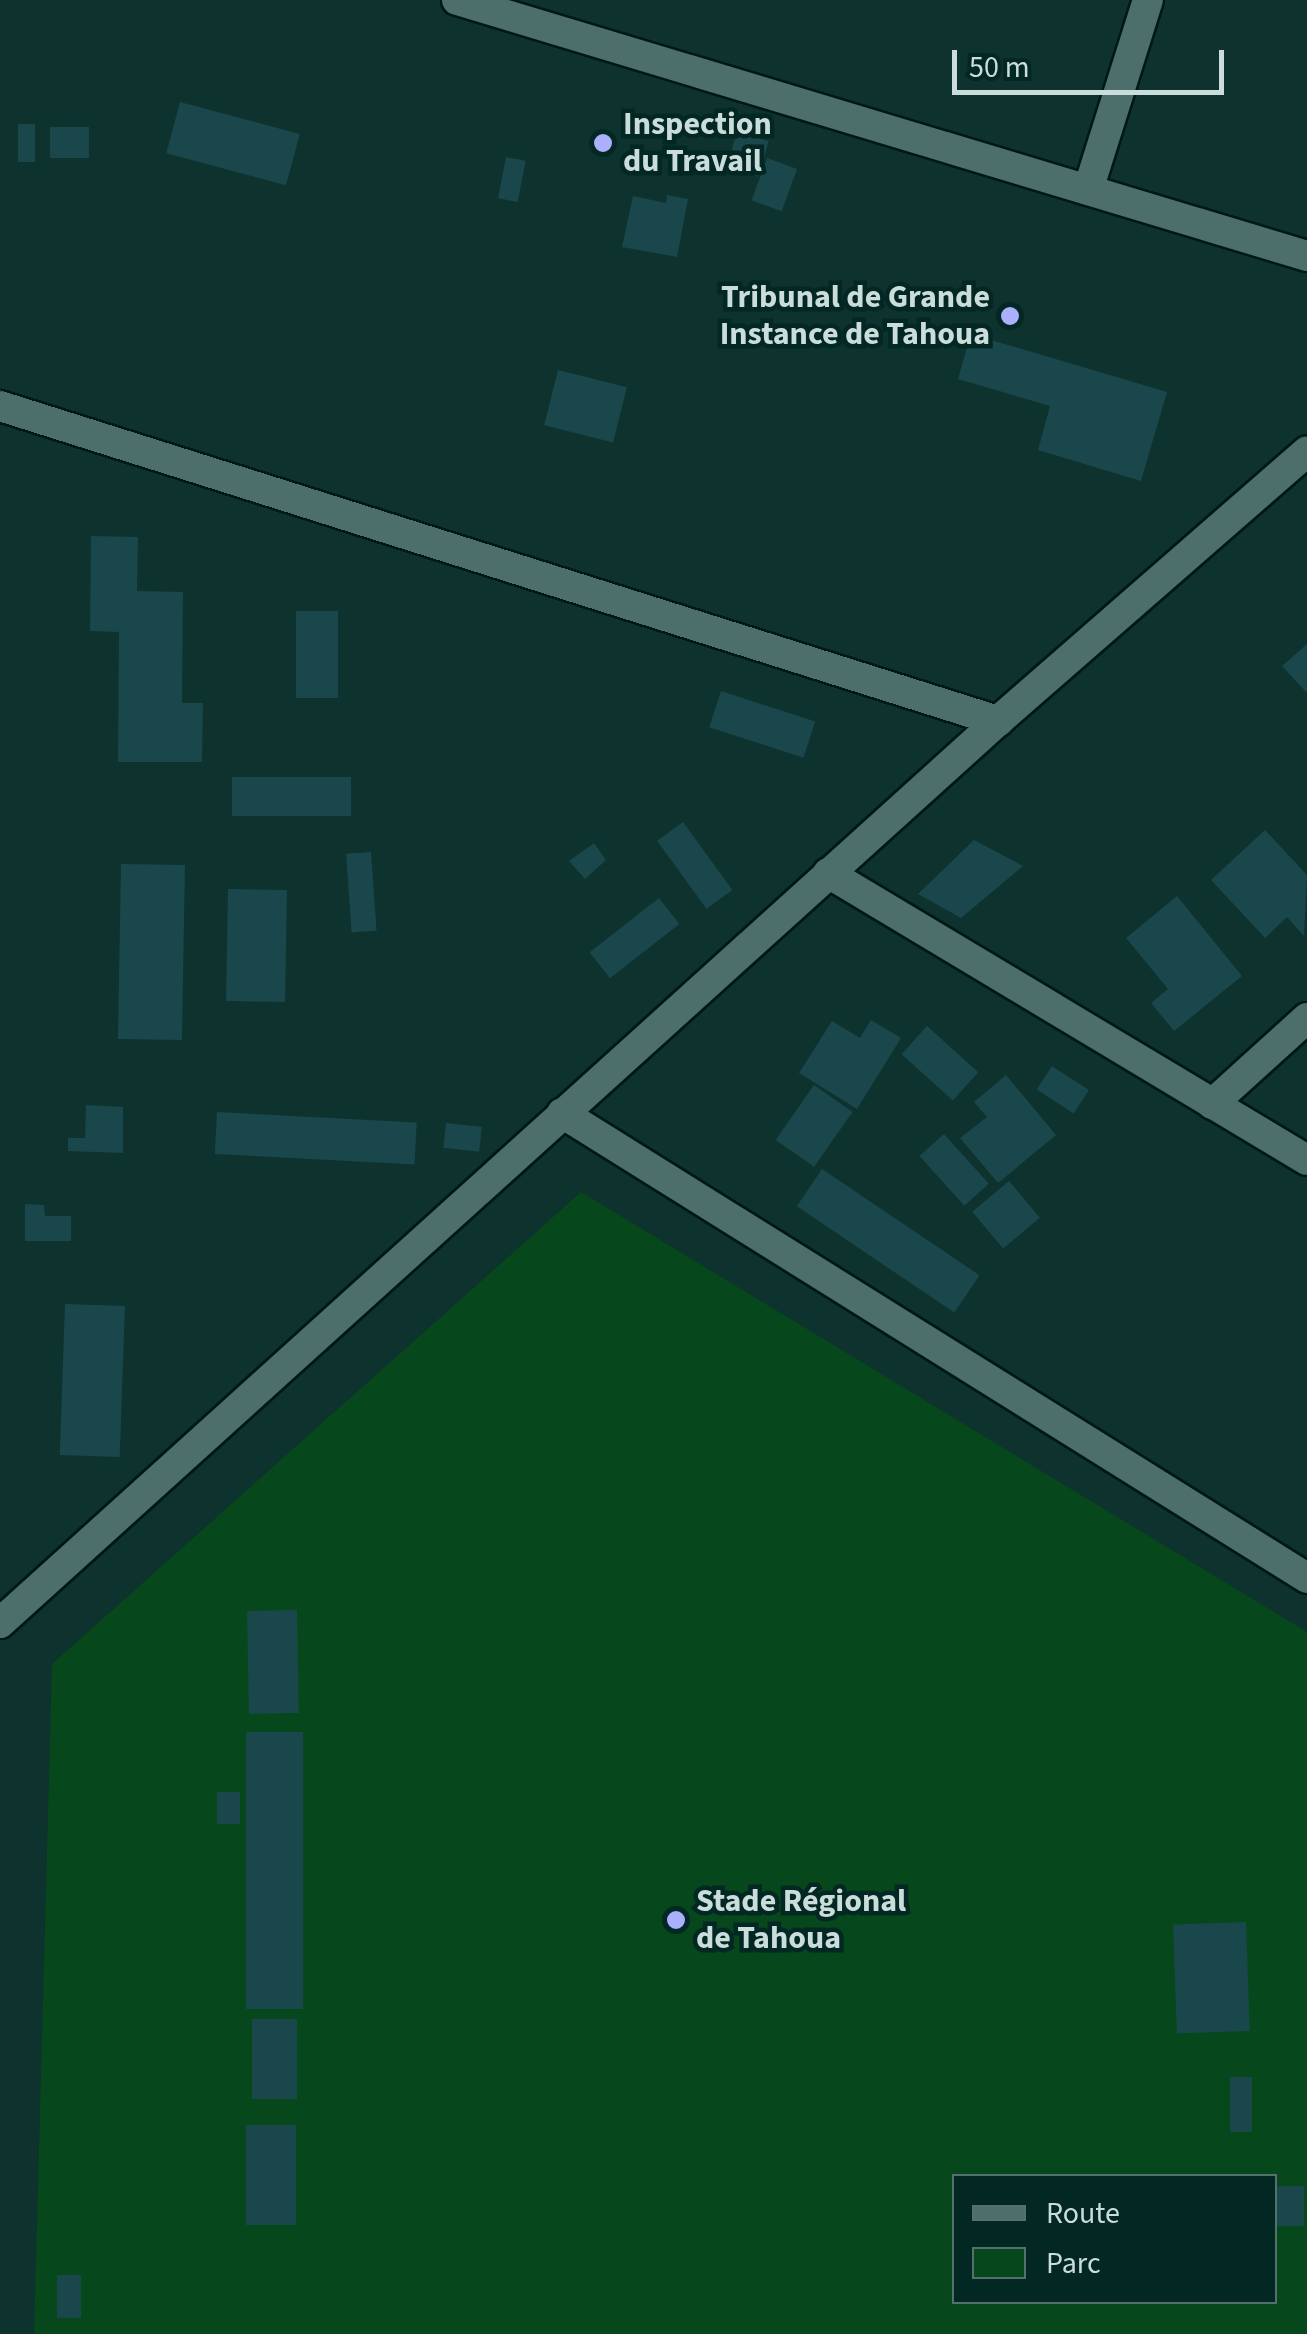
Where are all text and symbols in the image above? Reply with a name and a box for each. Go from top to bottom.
scale bar [957,30,1230,92]
text: 50 m [969,46,1030,89]
place label: Inspection du Travail [623,106,772,181]
marker: Inspection du Travail [592,132,614,154]
place label: Tribunal de Grande Instance de Tahoua [720,279,990,354]
marker: Tribunal de Grande Instance de Tahoua [999,305,1021,327]
place label: Stade Régional de Tahoua [696,1883,906,1958]
marker: Stade Régional de Tahoua [665,1909,687,1931]
legend [952,2174,1277,2304]
text: Route [1046,2192,1120,2235]
text: Parc [1046,2242,1101,2285]

